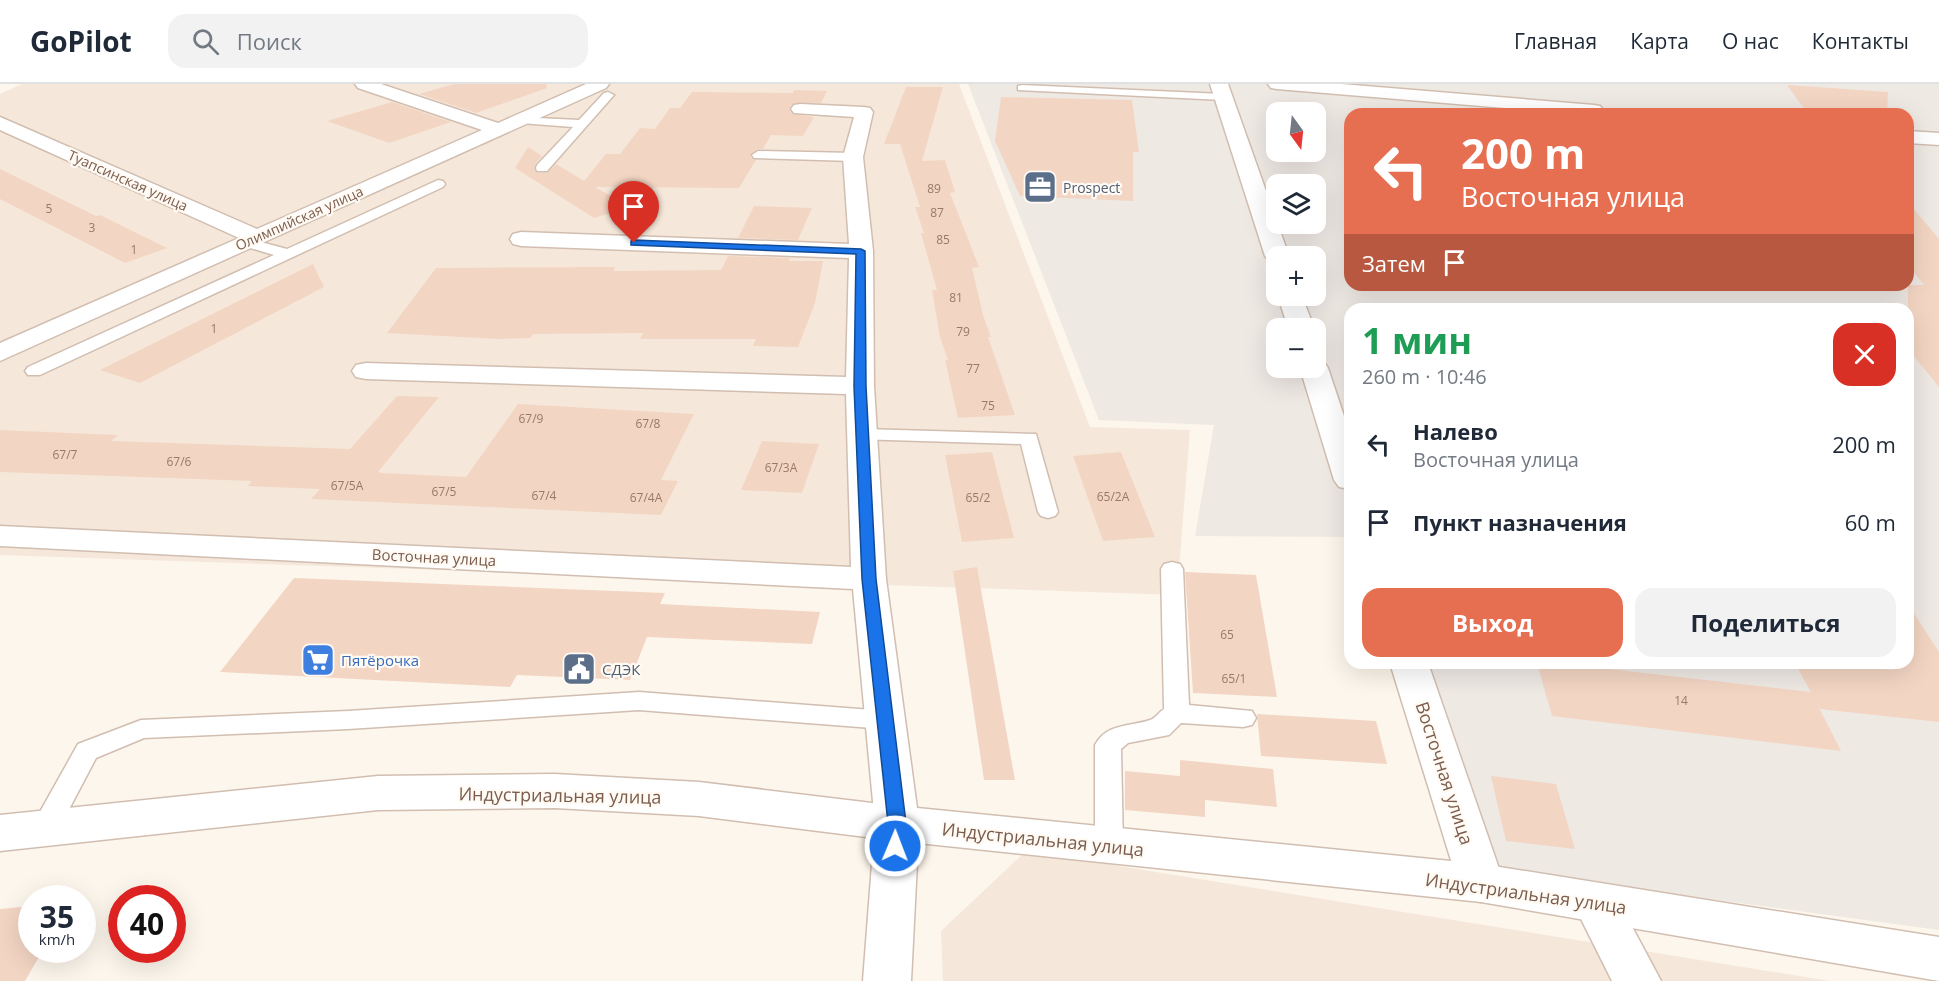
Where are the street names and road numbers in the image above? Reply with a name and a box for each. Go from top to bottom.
street label: Туапсинская улица [65,145,191,215]
street label: Олимпийская улица [232,181,366,255]
street label: Восточная улица [371,544,497,570]
street label: Восточная улица [1411,698,1479,848]
street label: Индустриальная улица [458,781,662,809]
street label: Индустриальная улица [941,816,1145,862]
street label: Индустриальная улица [1424,867,1628,919]

